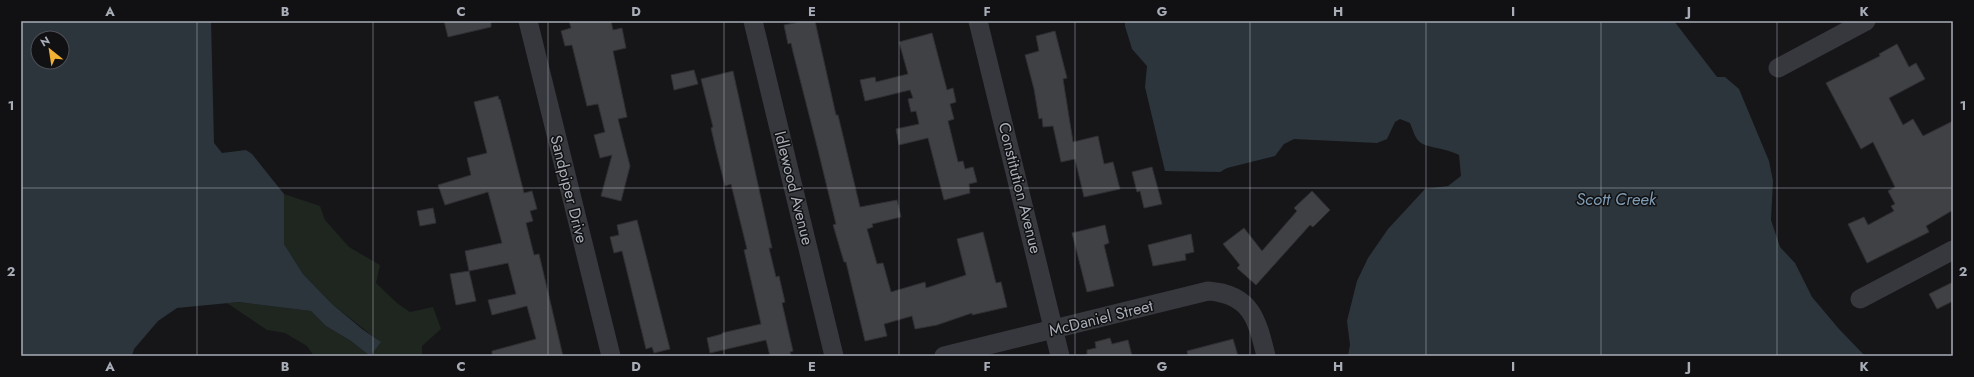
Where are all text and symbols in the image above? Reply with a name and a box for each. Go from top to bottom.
text: A [104,2,115,21]
text: B [281,2,290,21]
text: C [456,2,466,21]
text: D [631,2,641,21]
text: E [808,2,816,21]
text: F [983,2,991,21]
text: G [1157,2,1168,21]
text: H [1333,2,1343,21]
text: I [1511,2,1515,21]
text: J [1684,2,1691,21]
text: K [1859,2,1869,21]
north arrow [30,30,70,70]
text: N [37,32,53,50]
text: 1 [8,96,14,115]
text: 1 [1960,96,1966,115]
street label: Constitution Avenue [993,120,1047,256]
street label: Idlewood Avenue [769,129,819,247]
street label: Sandpiper Drive [544,133,594,245]
water label: Scott Creek [1576,187,1657,211]
text: 2 [7,262,15,281]
text: 2 [1959,262,1967,281]
street label: McDaniel Street [1046,294,1156,342]
text: A [104,357,115,376]
text: B [281,357,290,376]
text: C [456,357,466,376]
text: D [631,357,641,376]
text: E [808,357,816,376]
text: F [983,357,991,376]
text: G [1157,357,1168,376]
text: H [1333,357,1343,376]
text: I [1511,357,1515,376]
text: J [1684,357,1691,376]
text: K [1859,357,1869,376]

